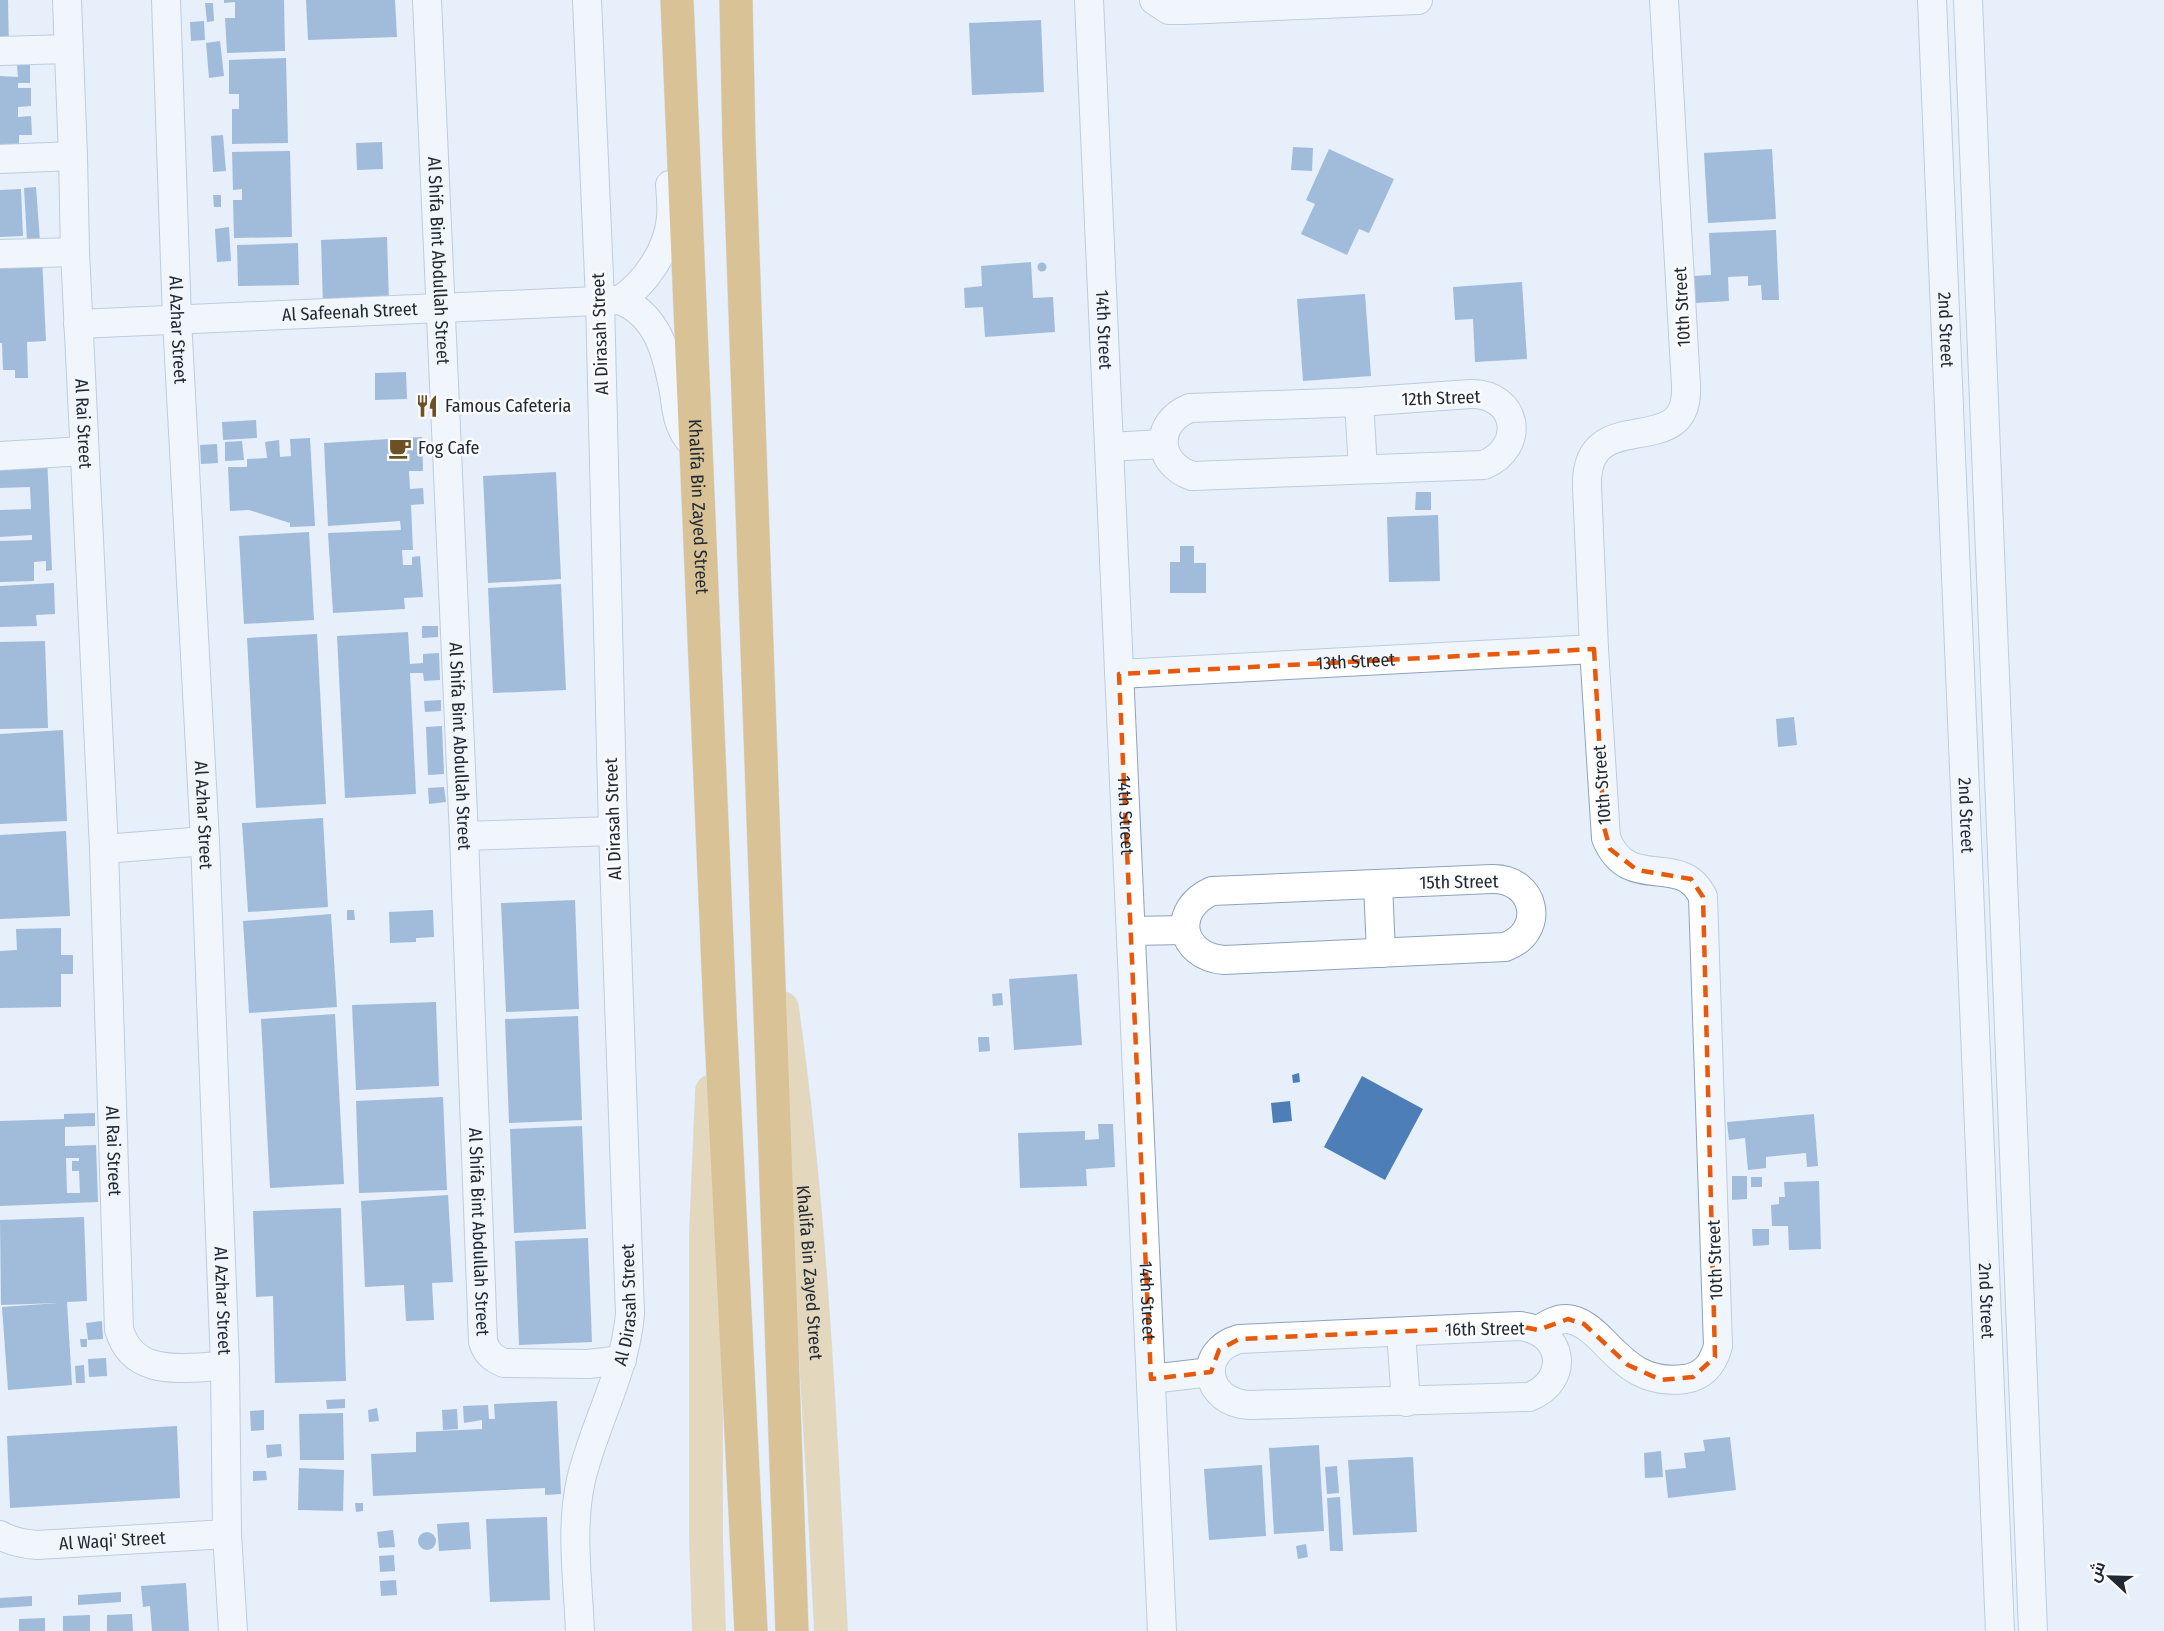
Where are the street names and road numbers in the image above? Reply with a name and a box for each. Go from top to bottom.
street label: Al Shifa Bint Abdullah Street [423,156,454,365]
street label: 10th Street [1669,266,1695,348]
street label: Al Dirasah Street [587,272,613,395]
street label: Al Azhar Street [164,275,191,385]
street label: 14th Street [1091,289,1117,370]
street label: 2nd Street [1933,291,1958,368]
street label: Al Safeenah Street [281,298,418,326]
street label: Al Rai Street [70,378,97,469]
street label: 12th Street [1401,386,1481,410]
street label: Khalifa Bin Zayed Street [684,419,713,595]
street label: Al Shifa Bint Abdullah Street [444,642,476,851]
street label: 13th Street [1316,648,1396,675]
street label: 10th Street [1588,744,1616,826]
street label: Al Dirasah Street [600,757,626,880]
street label: Al Azhar Street [190,760,217,870]
street label: 14th Street [1113,775,1138,856]
street label: 2nd Street [1953,777,1979,854]
street label: 15th Street [1419,870,1499,894]
street label: Al Rai Street [101,1106,126,1196]
street label: Al Shifa Bint Abdullah Street [464,1128,494,1336]
street label: Khalifa Bin Zayed Street [792,1184,827,1361]
street label: 10th Street [1703,1219,1727,1300]
street label: Al Dirasah Street [609,1243,641,1368]
street label: Al Azhar Street [209,1246,236,1355]
street label: 14th Street [1134,1260,1160,1341]
street label: 2nd Street [1974,1263,1999,1339]
street label: 16th Street [1445,1317,1525,1341]
street label: Al Waqi' Street [58,1527,166,1555]

